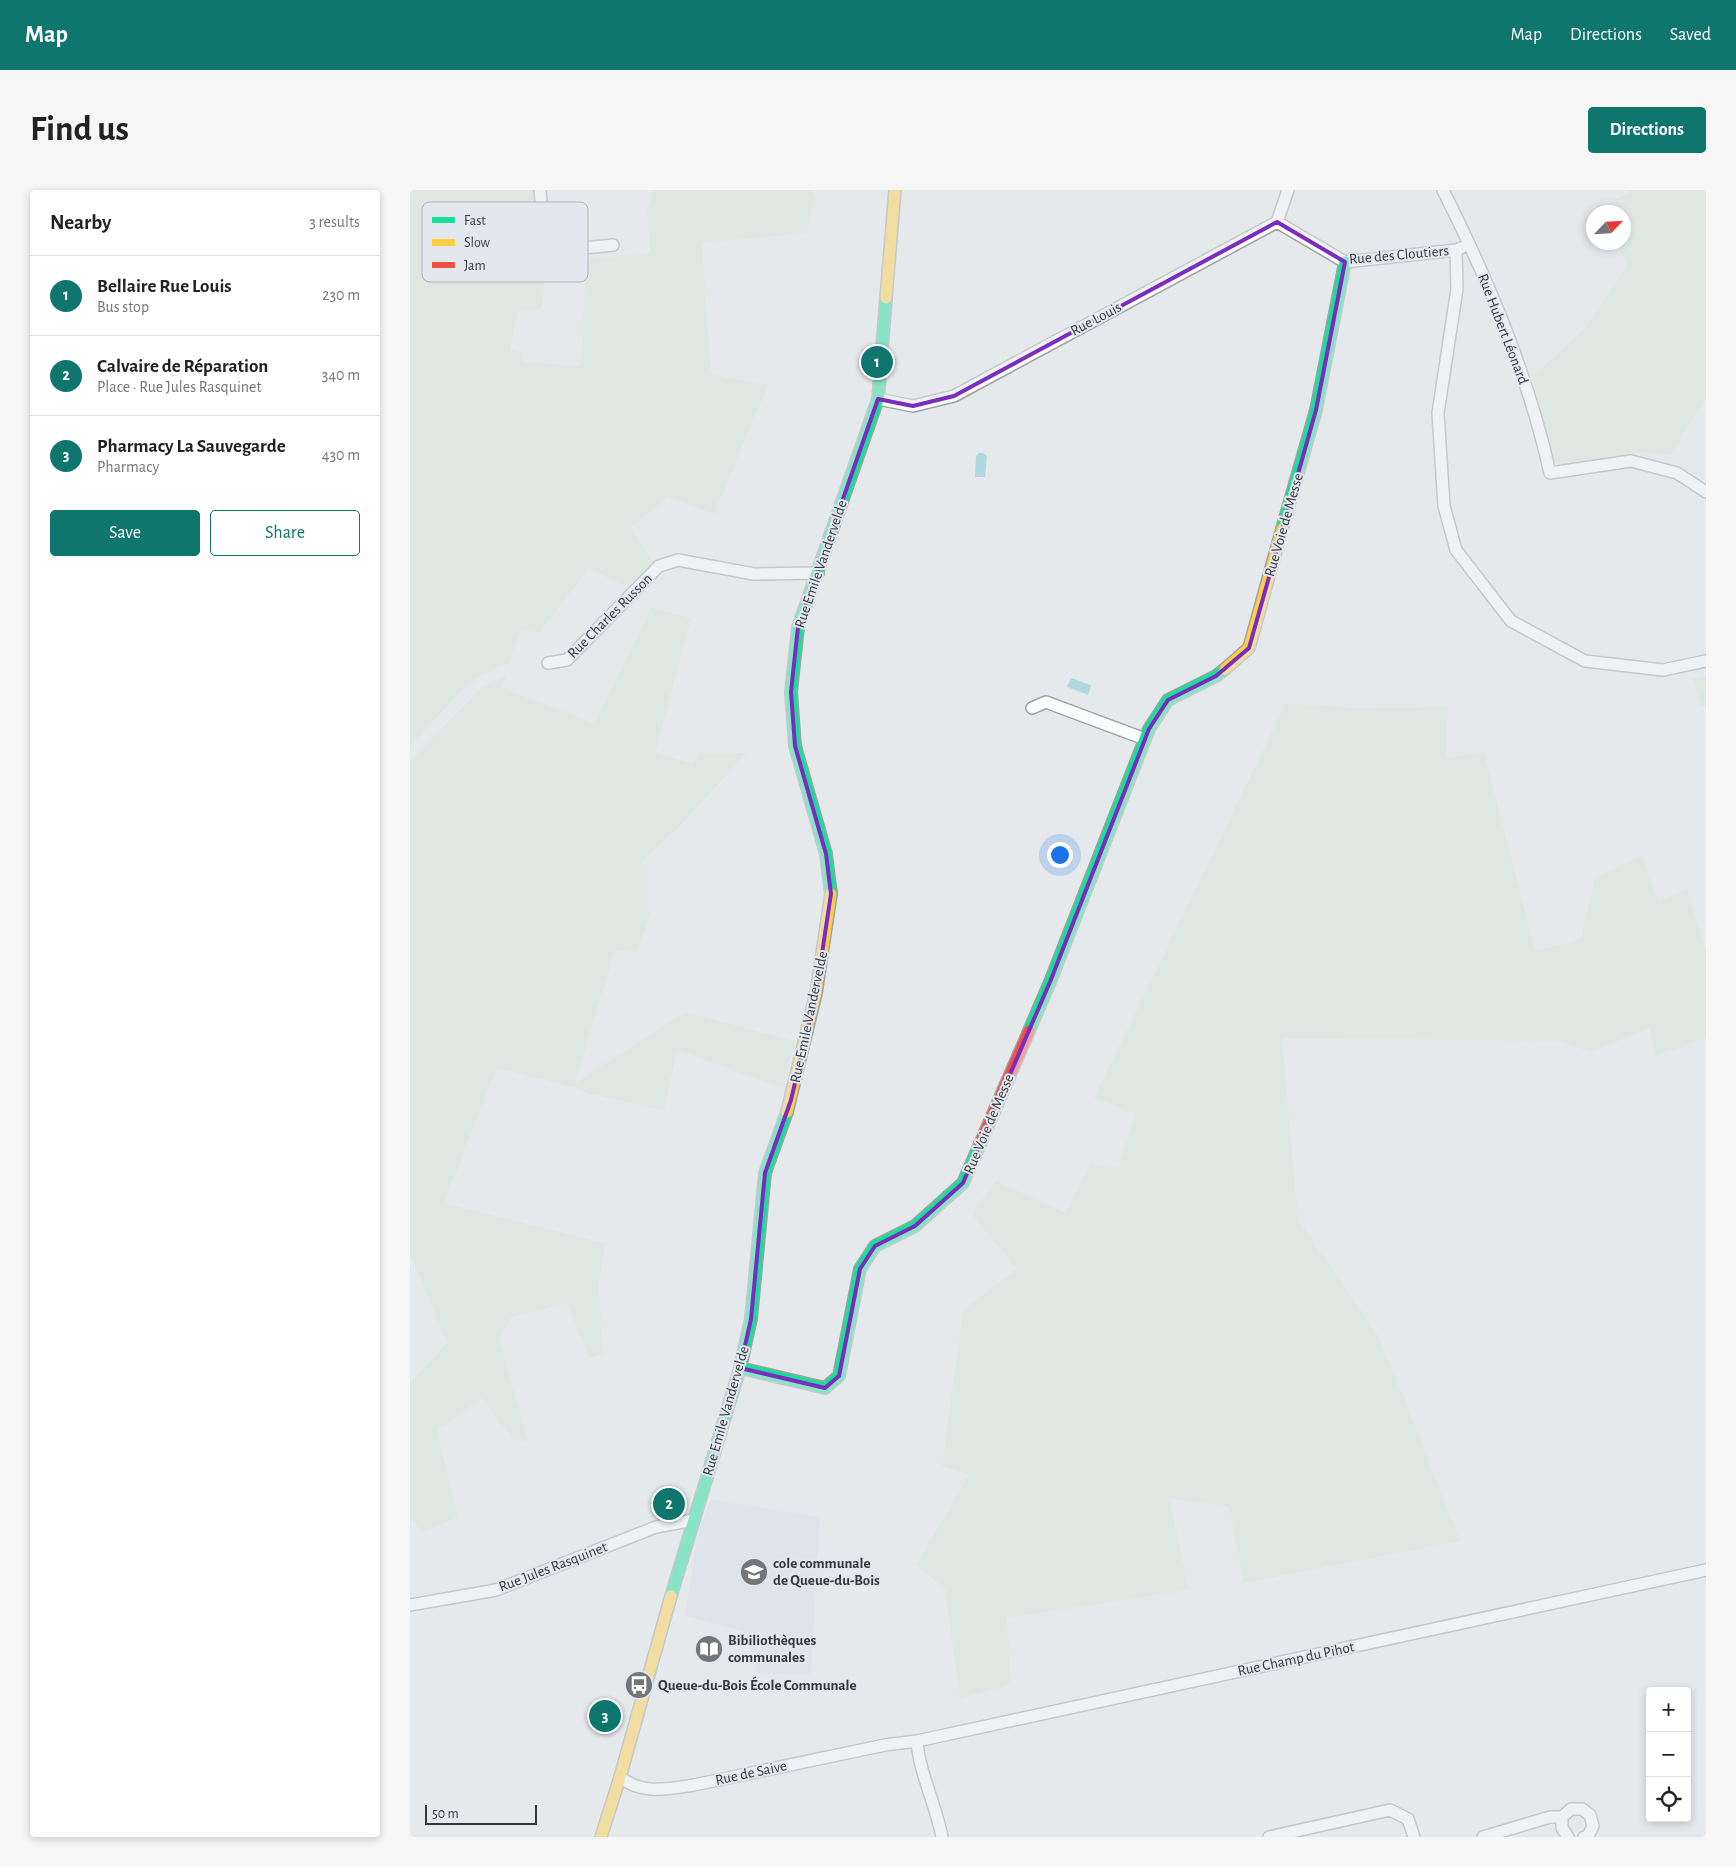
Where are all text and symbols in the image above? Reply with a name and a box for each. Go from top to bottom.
text: Map [25,23,68,47]
text: Map [1511,26,1542,44]
text: Directions [1570,26,1642,44]
text: Saved [1670,26,1711,44]
button: Directions [1588,107,1706,153]
text: Find us [30,112,129,147]
legend [422,202,588,282]
north arrow [1586,205,1631,250]
text: Nearby [50,212,111,233]
text: 3 results [309,214,360,230]
text: Fast [464,214,486,228]
text: Slow [464,236,491,250]
street label: Rue des Cloutiers [1349,243,1449,267]
text: Jam [464,259,486,273]
street label: Rue Hubert Léonard [1475,272,1531,386]
text: Bellaire Rue Louis [97,277,232,296]
text: 1 [63,287,69,303]
text: 230 m [322,287,360,303]
text: Bus stop [97,299,149,315]
street label: Rue Louis [1068,299,1124,339]
pin: 1 [861,343,893,381]
text: Calvaire de Réparation [97,357,268,376]
text: 2 [62,367,70,383]
text: 340 m [322,367,360,383]
text: Place · Rue Jules Rasquinet [97,379,262,395]
text: Pharmacy La Sauvegarde [97,437,286,456]
text: 3 [63,447,69,463]
text: 430 m [322,447,360,463]
text: Pharmacy [97,459,159,475]
street label: Rue Voie de Messe [1262,471,1306,578]
street label: Rue Emile Vandervelde [792,498,850,630]
button: Save [50,510,200,556]
button: Share [210,510,360,556]
street label: Rue Charles Russon [565,571,655,661]
your location [1047,842,1073,868]
street label: Rue Emile Vandervelde [788,950,830,1084]
street label: Rue Voie de Messe [961,1072,1017,1176]
street label: Rue Emile Vandervelde [700,1344,752,1478]
pin: 2 [653,1485,685,1523]
street label: Rue Jules Rasquinet [497,1539,609,1595]
place label: cole communale de Queue-du-Bois [773,1556,880,1588]
school or university icon: cole communale de Queue-du-Bois [739,1557,769,1587]
place label: Bibiliothèques communales [728,1633,816,1665]
library icon: Bibiliothèques communales [694,1634,724,1664]
street label: Rue Champ du Pihot [1236,1639,1356,1679]
bus stop icon: Queue-du-Bois École Communale [624,1670,654,1700]
place label: Queue-du-Bois École Communale [658,1676,857,1693]
map controls [1646,1687,1691,1822]
button: + [1646,1687,1691,1732]
pin: 3 [589,1697,621,1735]
button: − [1646,1732,1691,1777]
street label: Rue de Saive [714,1758,788,1788]
button: locate [1646,1777,1691,1822]
scale bar [425,1802,538,1825]
text: 50 m [432,1807,459,1821]

